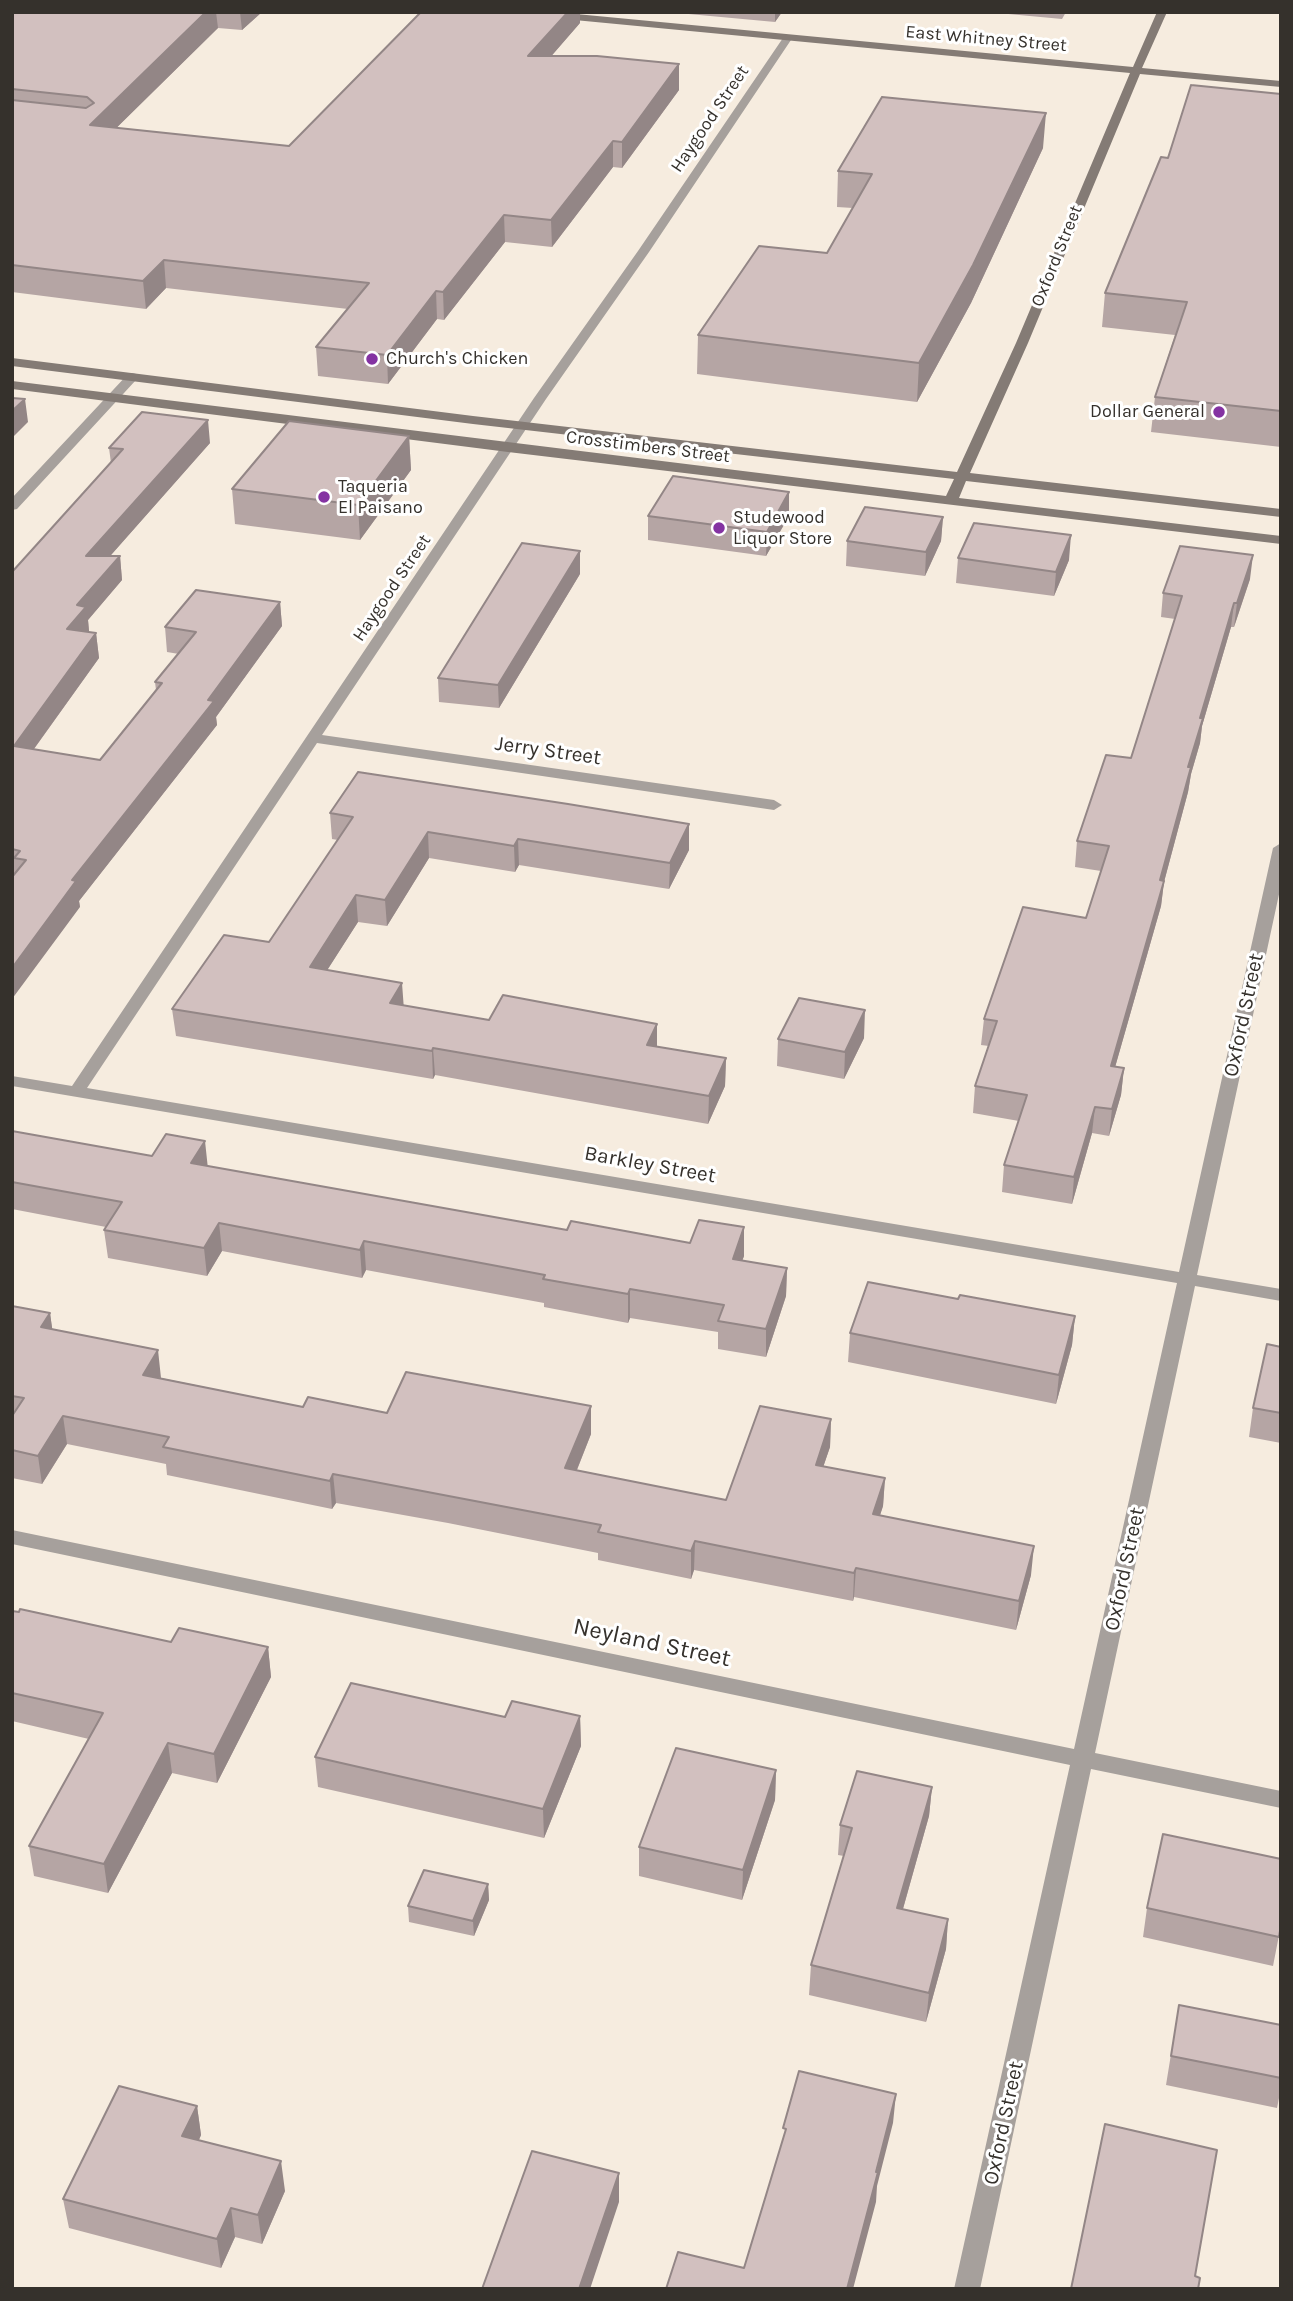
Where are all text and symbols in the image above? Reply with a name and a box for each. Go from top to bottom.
street label: East Whitney Street [904,21,1068,57]
street label: Haygood Street [666,61,754,177]
street label: Oxford Street [1027,202,1087,310]
place label: Church's Chicken [386,348,528,370]
marker: Church's Chicken [364,351,380,367]
place label: Dollar General [1090,401,1205,423]
marker: Dollar General [1211,404,1227,420]
street label: Crosstimbers Street [565,426,731,468]
place label: Taqueria El Paisano [338,476,423,518]
marker: Taqueria El Paisano [316,489,332,505]
place label: Studewood Liquor Store [733,507,832,550]
marker: Studewood Liquor Store [711,520,727,536]
street label: Haygood Street [348,530,436,646]
street label: Jerry Street [493,731,603,771]
street label: Oxford Street [1219,951,1269,1079]
street label: Barkley Street [582,1141,718,1189]
street label: Oxford Street [1100,1505,1150,1633]
street label: Neyland Street [571,1612,733,1674]
street label: Oxford Street [979,2059,1029,2187]

